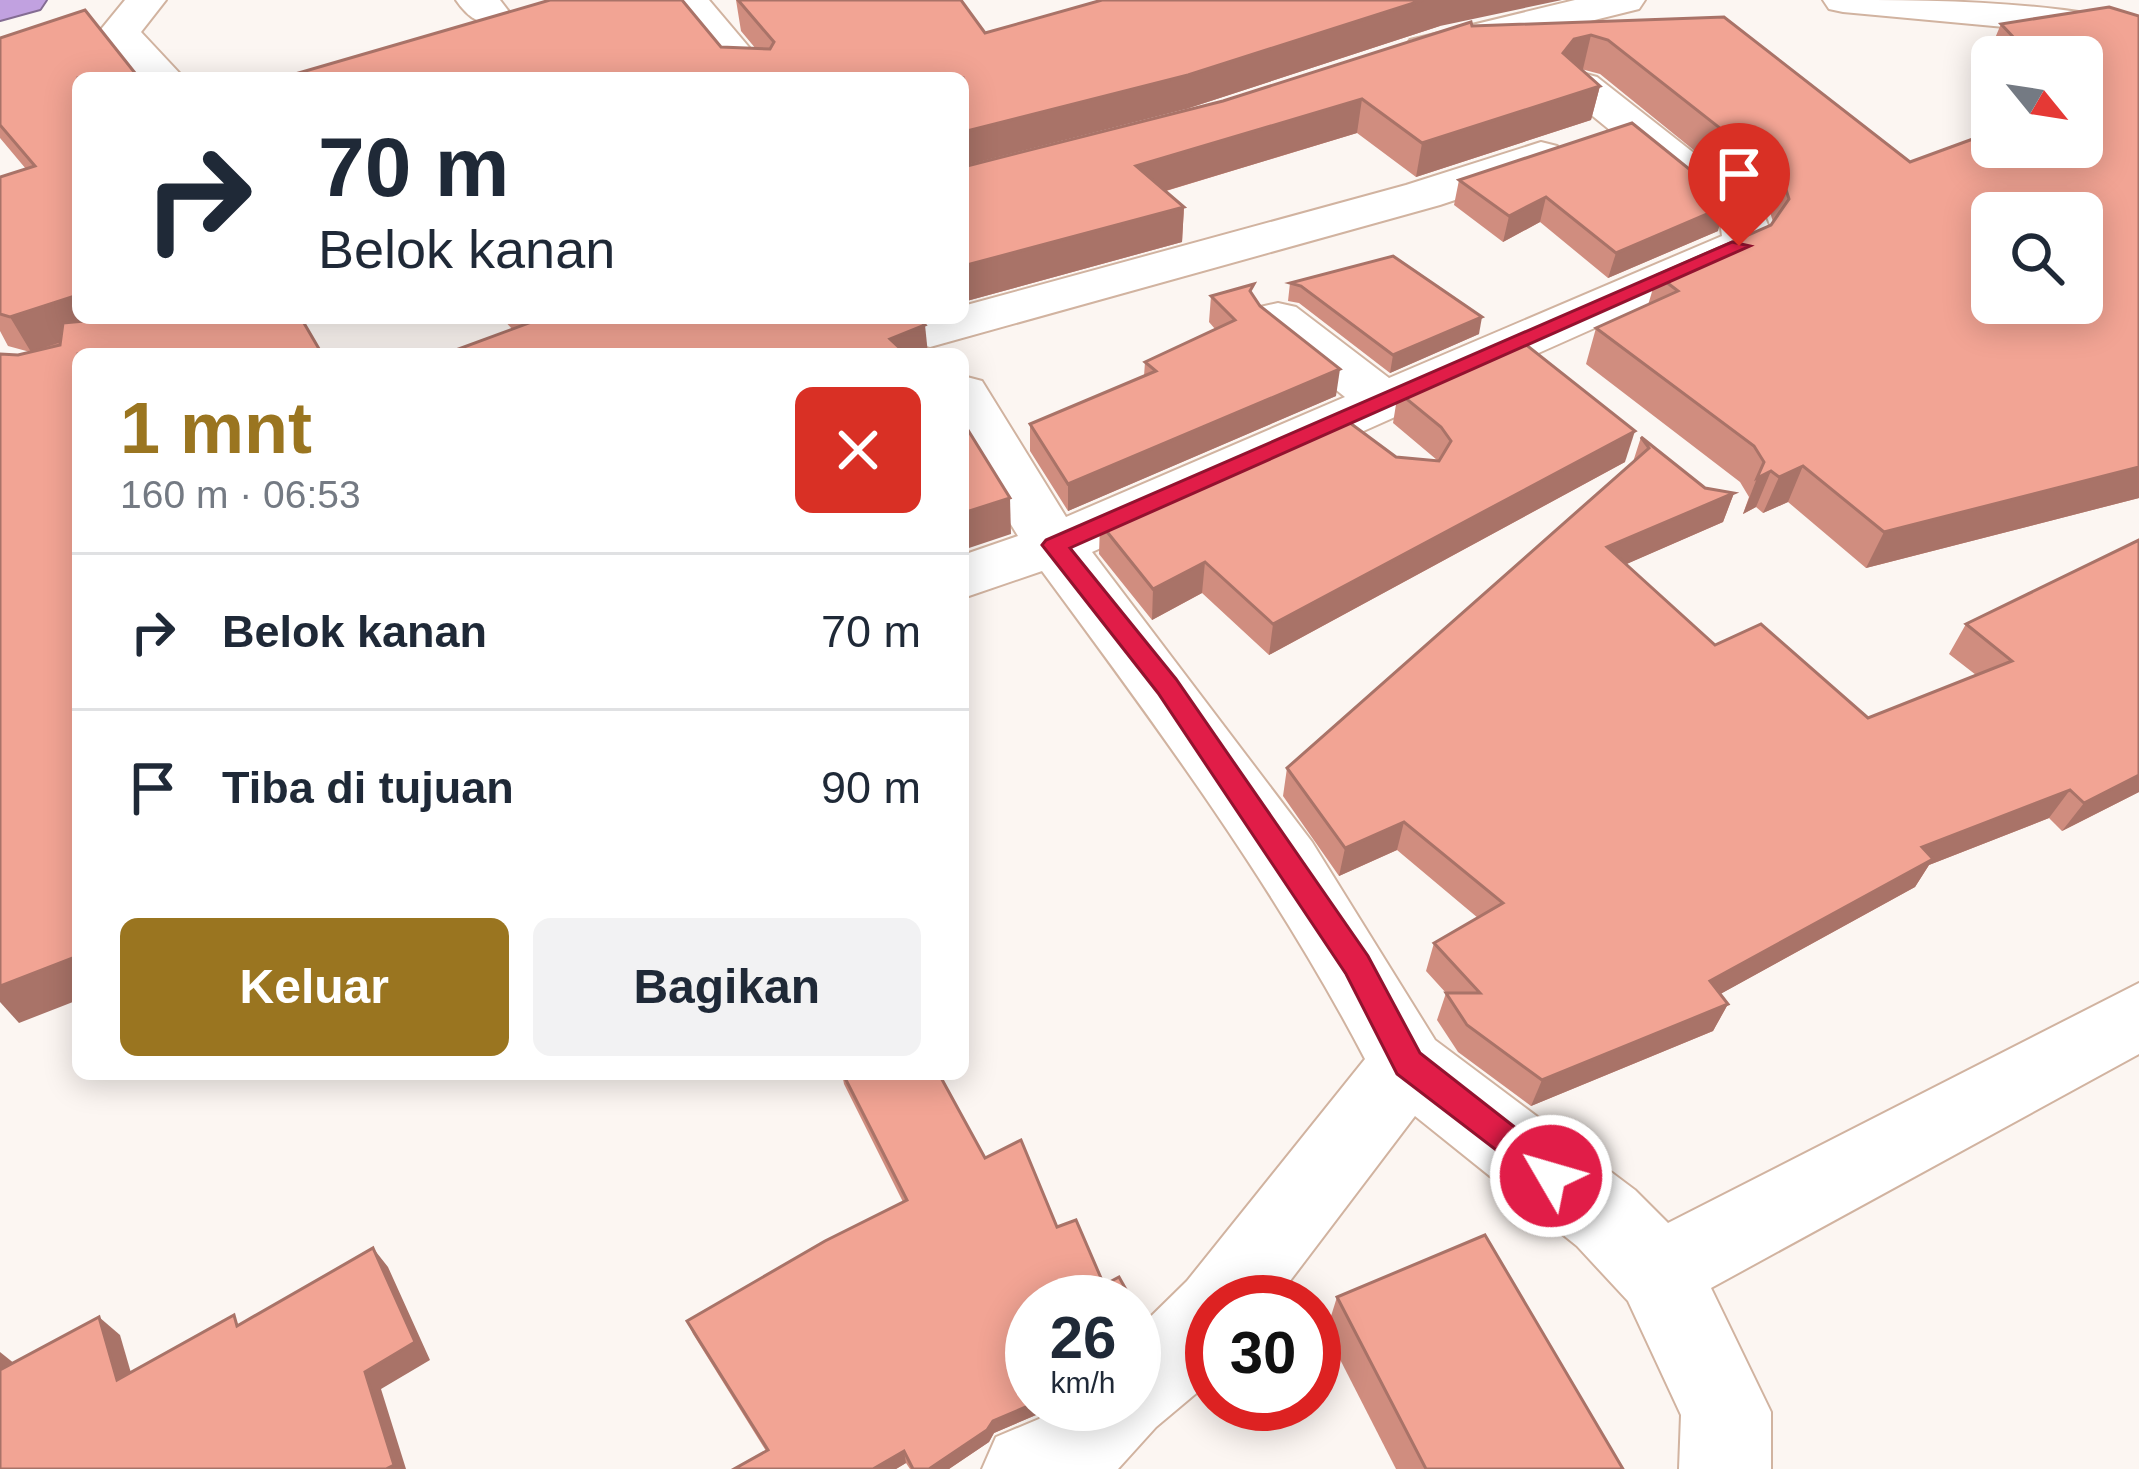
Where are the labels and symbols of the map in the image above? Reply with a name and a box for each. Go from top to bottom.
north arrow [1971,36,2103,168]
pin [1688,123,1790,246]
position arrow [1488,1113,1614,1239]
speed limit sign: 30 [1185,1275,1341,1431]

